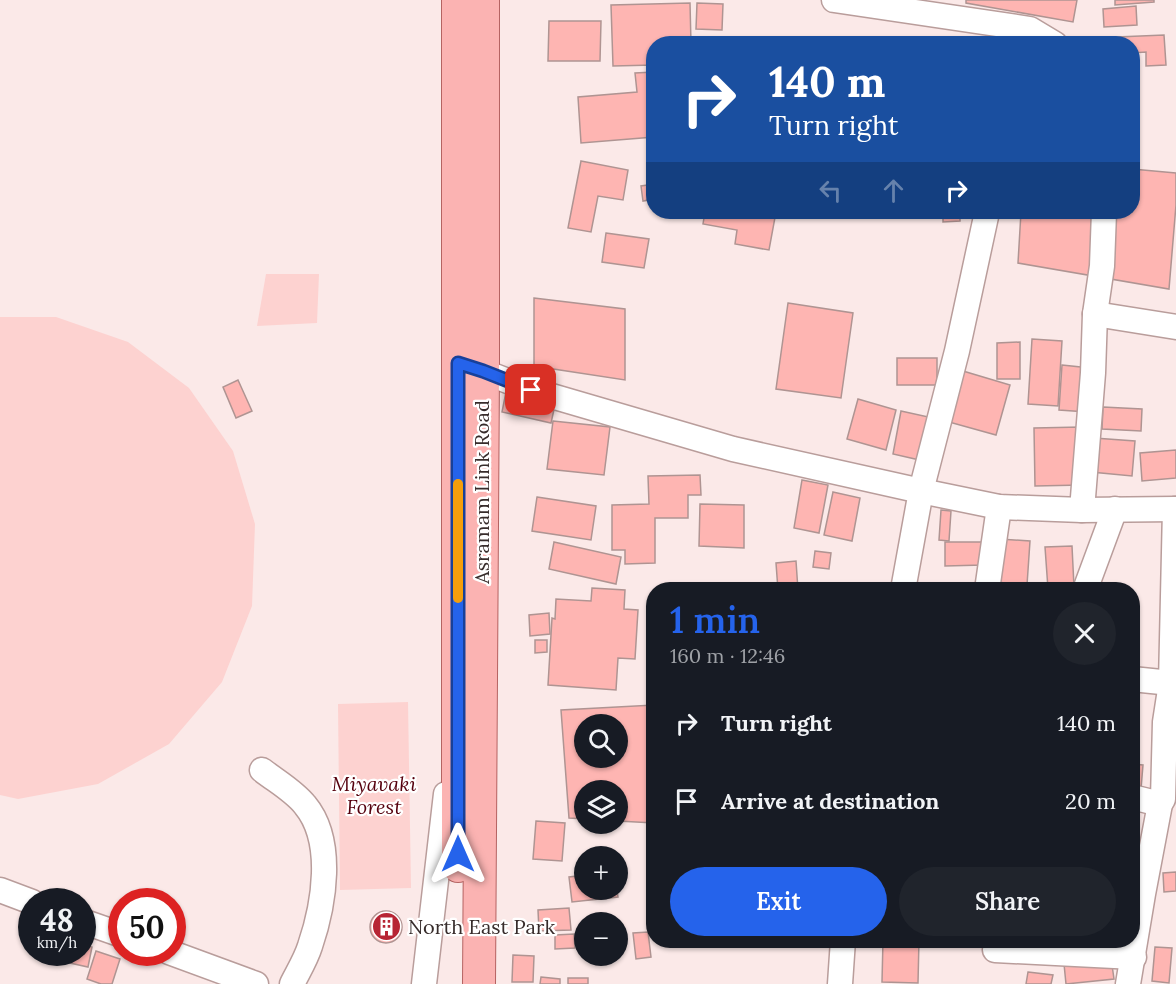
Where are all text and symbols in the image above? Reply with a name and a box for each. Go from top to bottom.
text: 140 m [769,55,885,109]
icon: right [670,60,748,138]
text: Turn right [769,108,898,142]
icon: left [814,174,847,207]
icon: ahead [877,174,910,207]
icon: right [940,174,973,207]
pin [505,364,556,415]
icon: arrive [514,373,547,406]
street label: Asramam Link Road [469,400,494,585]
text: 1 min [670,597,760,643]
button: close [1053,602,1116,665]
text: 160 m · 12:46 [670,643,785,668]
icon: right [670,707,703,740]
text: Turn right [721,709,832,737]
text: 140 m [1057,709,1116,737]
map controls [574,714,628,966]
button: search [574,714,628,768]
park label: Miyavaki Forest [332,771,417,819]
button: layers [574,780,628,834]
icon: arrive [670,785,703,818]
text: Arrive at destination [721,787,939,815]
text: 20 m [1065,787,1116,815]
position arrow [426,822,490,886]
button: + [574,846,628,900]
button: Exit [670,867,887,936]
button: Share [899,867,1116,936]
speed limit sign: 50 [108,888,186,966]
text: 48 [40,901,74,939]
building icon: North East Park [371,911,403,943]
button: − [574,912,628,966]
place label: North East Park [408,914,555,939]
text: km/h [37,933,77,952]

